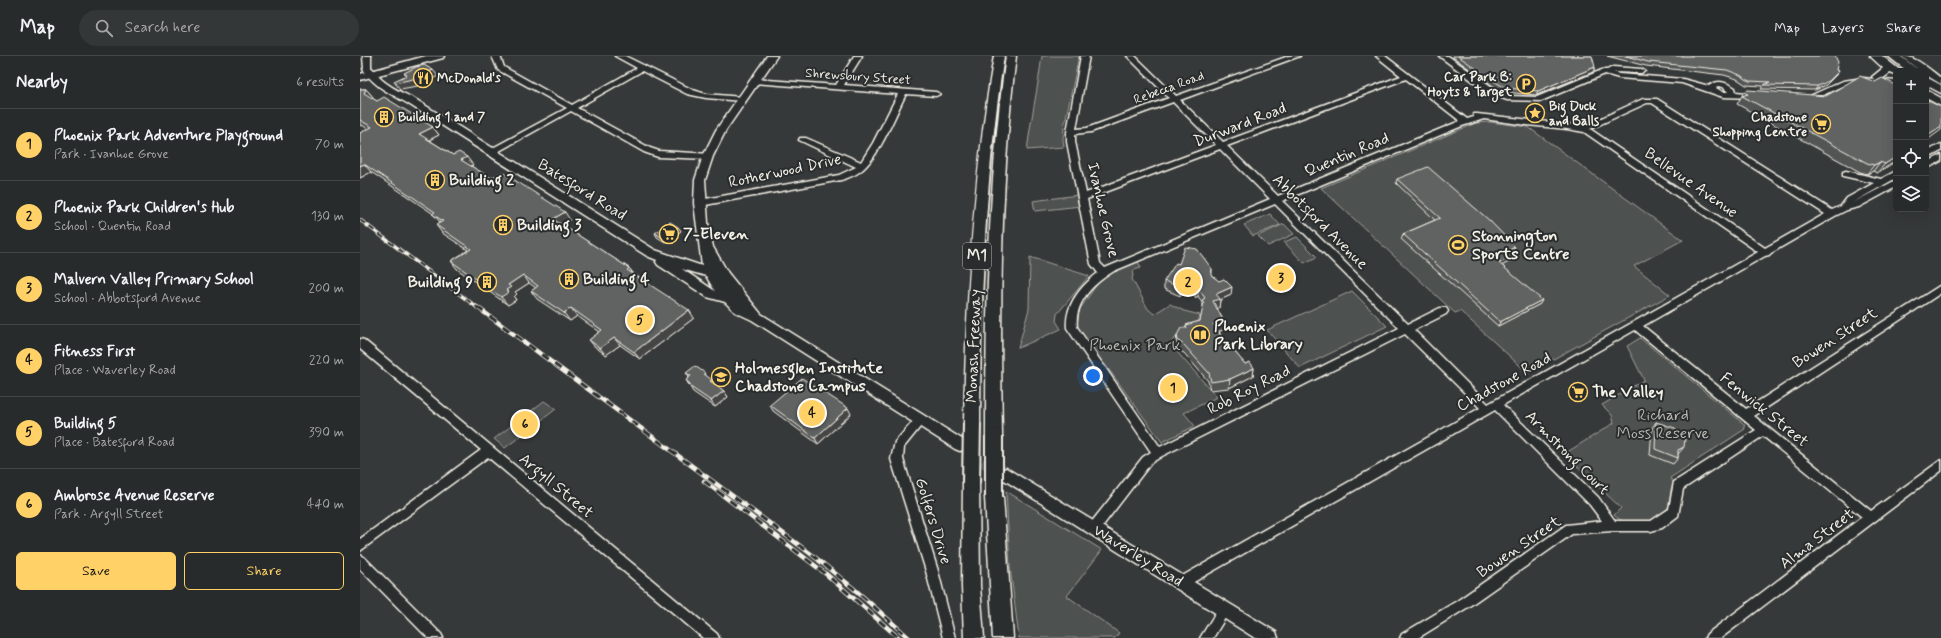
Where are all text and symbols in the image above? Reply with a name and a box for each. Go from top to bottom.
search box [79,10,359,46]
text: Map [20,15,55,40]
icon: search [93,17,115,39]
text: Search here [125,18,200,38]
text: Map [1774,19,1800,37]
text: Layers [1822,19,1864,37]
text: Share [1886,19,1921,37]
street label: Shrewsbury Street [805,65,911,89]
restaurant icon: McDonald's [412,67,434,89]
street label: Rebecca Road [1131,67,1207,109]
map controls [1893,68,1929,212]
button: + [1893,68,1929,104]
place label: Car Park B: Hoyts & Target [1428,69,1513,103]
place label: McDonald's [437,70,501,87]
text: Nearby [16,71,68,93]
parking icon: Car Park B: Hoyts & Target [1515,73,1537,95]
text: 6 results [296,74,344,91]
street label: Durward Road [1191,98,1289,152]
place label: Big Duck and Balls [1549,98,1599,130]
place icon: Big Duck and Balls [1524,102,1546,124]
button: − [1893,104,1929,140]
building icon: Building 1 and 7 [373,106,395,128]
place label: Building 1 and 7 [398,109,485,129]
place label: Chadstone Shopping Centre [1712,109,1807,142]
supermarket icon: Chadstone Shopping Centre [1810,113,1832,135]
text: Phoenix Park Adventure Playground [54,126,283,146]
street label: Quentin Road [1301,128,1393,182]
text: 1 [26,136,32,153]
text: 70 m [315,136,344,153]
button: locate [1893,140,1929,176]
street label: Bellevue Avenue [1640,143,1742,223]
text: Park · Ivanhoe Grove [54,146,169,163]
street label: Rotherwood Drive [727,149,843,193]
street label: Batesford Road [533,154,630,227]
street label: Ivanhoe Grove [1082,160,1124,260]
building icon: Building 2 [424,169,446,191]
place label: Building 2 [449,170,514,193]
street label: Abbotsford Avenue [1266,170,1372,276]
button: layers [1893,176,1929,212]
text: Phoenix Park Children's Hub [54,198,234,218]
text: 2 [26,208,32,225]
text: 130 m [311,208,344,225]
building icon: Building 3 [492,214,514,236]
place label: Building 3 [517,215,582,238]
text: School · Quentin Road [54,218,171,235]
supermarket icon: 7-Eleven [658,223,680,245]
place label: 7-Eleven [683,224,749,245]
place label: Stonnington Sports Centre [1472,226,1570,265]
sports icon: Stonnington Sports Centre [1447,234,1469,256]
road number: M1 [963,243,991,269]
pin: 3 [1268,263,1294,293]
pin: 2 [1175,267,1201,297]
building icon: Building 4 [558,268,580,290]
place label: Building 4 [583,269,650,292]
text: Malvern Valley Primary School [54,270,254,290]
building icon: Building 9 [476,271,498,293]
place label: Building 9 [408,272,473,295]
text: 3 [26,280,32,297]
text: 200 m [309,280,344,297]
street label: Monash Freeway [962,289,986,403]
text: School · Abbotsford Avenue [54,290,201,307]
street label: Bowen Street [1788,302,1882,373]
pin: 5 [627,305,653,335]
place label: Phoenix Park Library [1214,316,1303,355]
library icon: Phoenix Park Library [1189,324,1211,346]
park label: Phoenix Park [1089,335,1181,356]
text: Fitness First [54,342,135,362]
street label: Chadstone Road [1453,347,1555,417]
text: 4 [25,352,33,369]
text: 220 m [309,352,344,369]
place label: Holmesglen Institute Chadstone Campus [735,358,883,397]
street label: Rob Roy Road [1204,360,1294,420]
text: Place · Waverley Road [54,362,176,379]
school or university icon: Holmesglen Institute Chadstone Campus [710,366,732,388]
your location [1083,366,1103,386]
street label: Fenwick Street [1715,368,1813,452]
pin: 1 [1160,373,1186,403]
supermarket icon: The Valley [1567,381,1589,403]
place label: The Valley [1592,382,1663,403]
pin: 4 [799,398,825,428]
park label: Richard Moss Reserve [1617,405,1710,444]
street label: Armstrong Court [1519,406,1614,501]
pin: 6 [512,409,538,439]
text: Building 5 [54,414,117,434]
text: 5 [25,424,33,441]
text: 390 m [309,424,344,441]
text: Place · Batesford Road [54,434,175,451]
street label: Argyll Street [514,449,598,524]
street label: Golfers Drive [910,475,956,567]
text: Ambrose Avenue Reserve [54,486,214,506]
text: 6 [26,496,32,513]
text: 440 m [307,496,344,513]
street label: Alma Street [1775,504,1859,574]
text: Park · Argyll Street [54,506,164,523]
street label: Bowen Street [1473,511,1566,583]
street label: Waverley Road [1089,520,1187,592]
button: Save [16,552,176,590]
button: Share [184,552,344,590]

